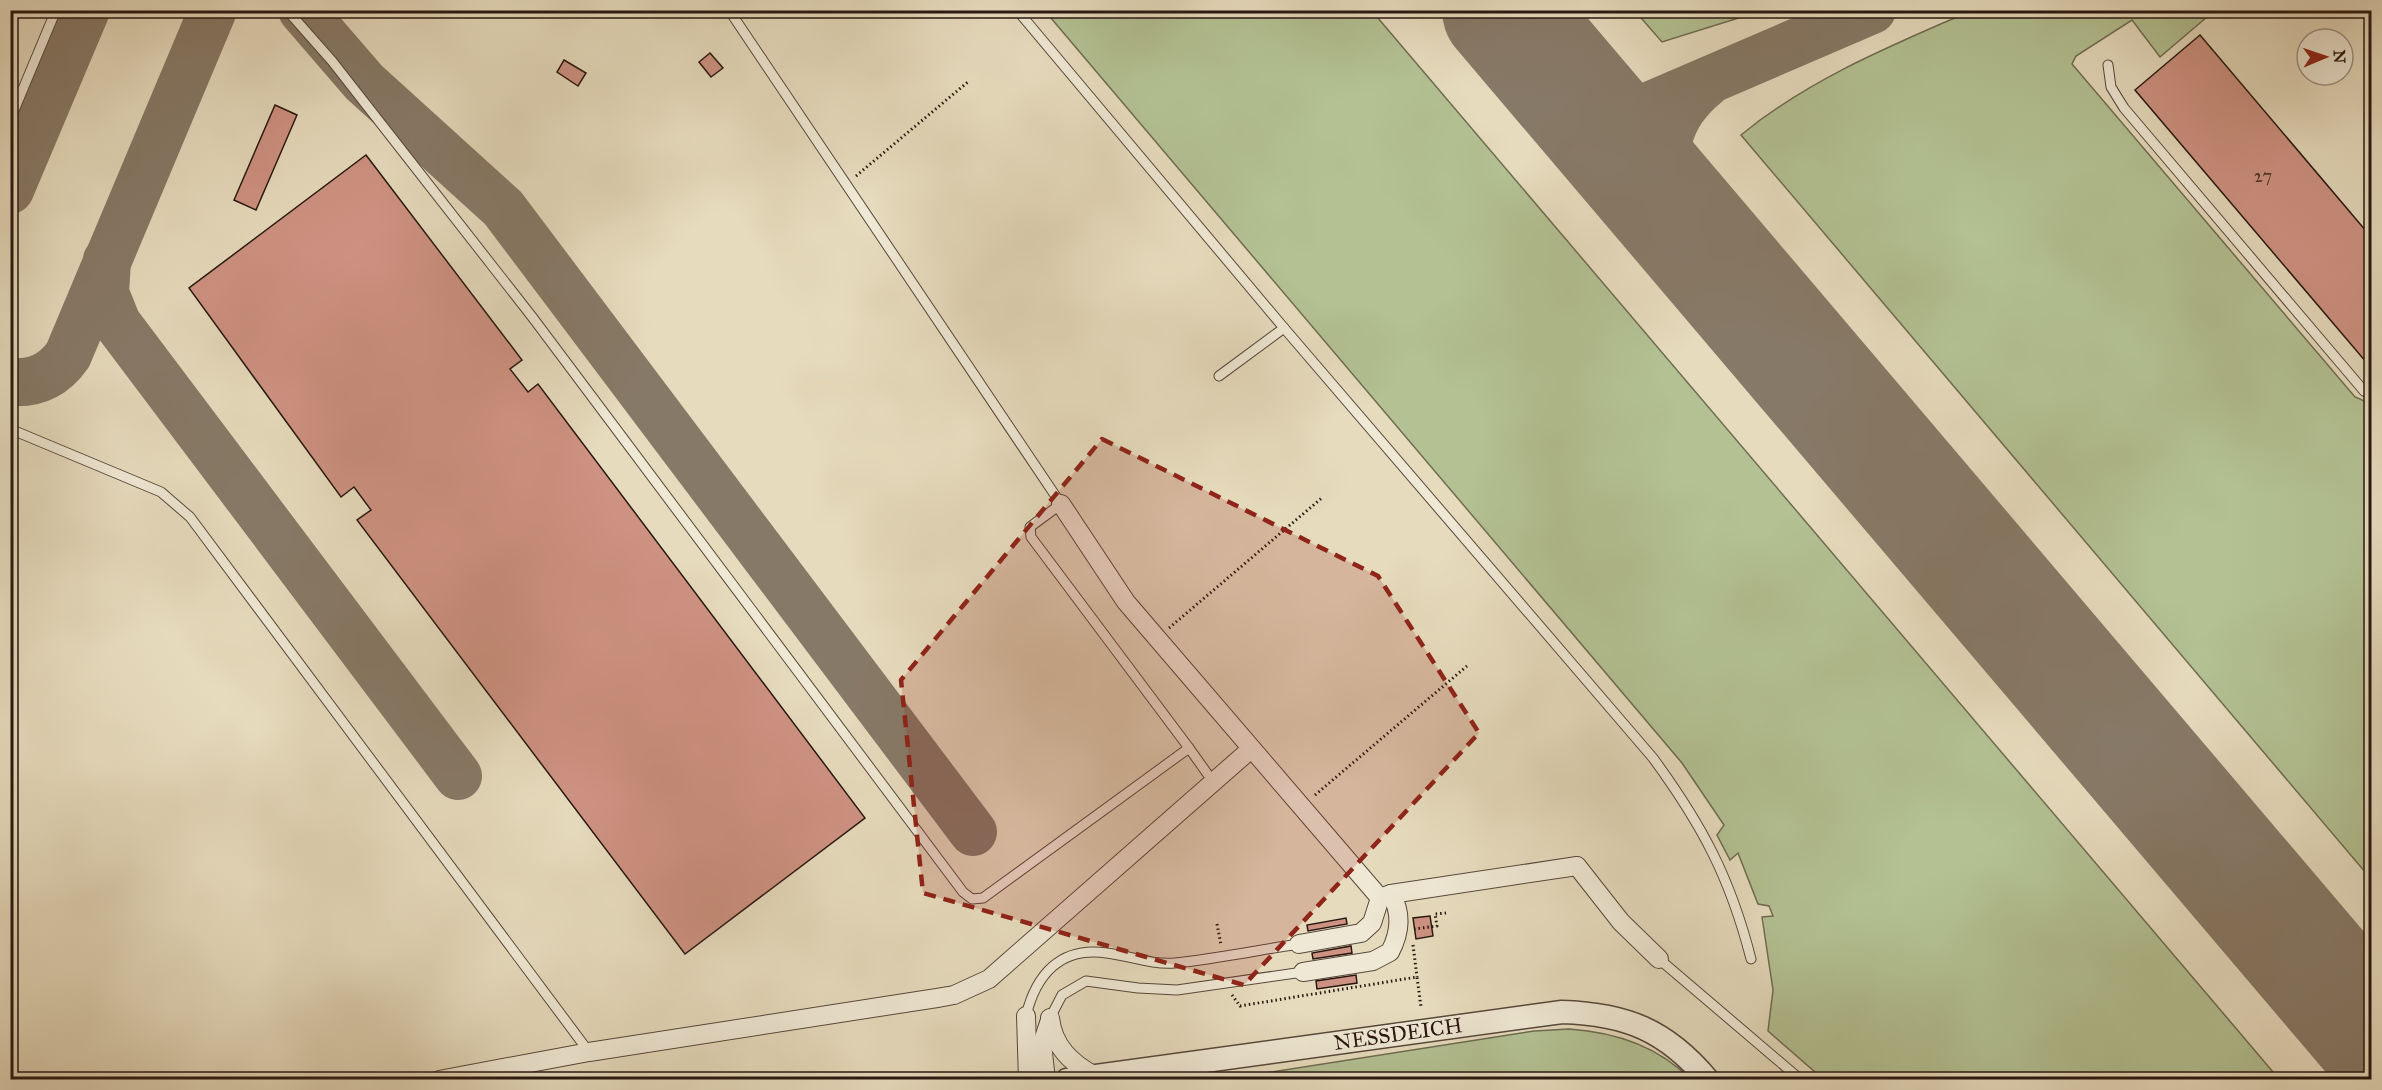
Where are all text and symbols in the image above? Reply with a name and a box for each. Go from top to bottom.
north arrow [2295,27,2355,87]
text: N [2330,49,2349,64]
house number: 27 [2254,165,2272,187]
street label: NESSDEICH [1332,1012,1464,1056]

